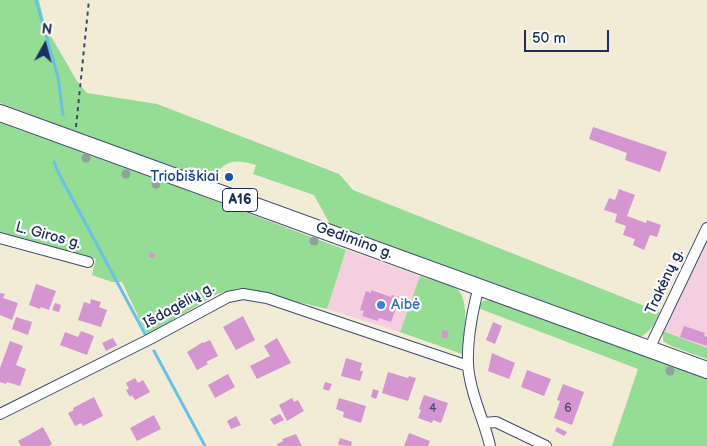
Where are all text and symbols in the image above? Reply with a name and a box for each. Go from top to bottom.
north arrow [20,20,70,70]
scale bar [527,20,612,52]
text: N [41,21,53,39]
text: 50 m [532,29,566,48]
place label: Triobiškiai [150,168,219,186]
marker: Triobiškiai [223,171,235,183]
road number: A16 [222,188,258,212]
street label: L. Giros g. [13,219,83,253]
street label: Gedimino g. [313,219,395,263]
street label: Trakėnų g. [642,247,688,317]
street label: Išdagėlių g. [141,279,217,333]
place label: Aibė [391,296,420,314]
marker: Aibė [375,299,387,311]
house number: 4 [429,402,437,416]
house number: 6 [564,402,572,416]

